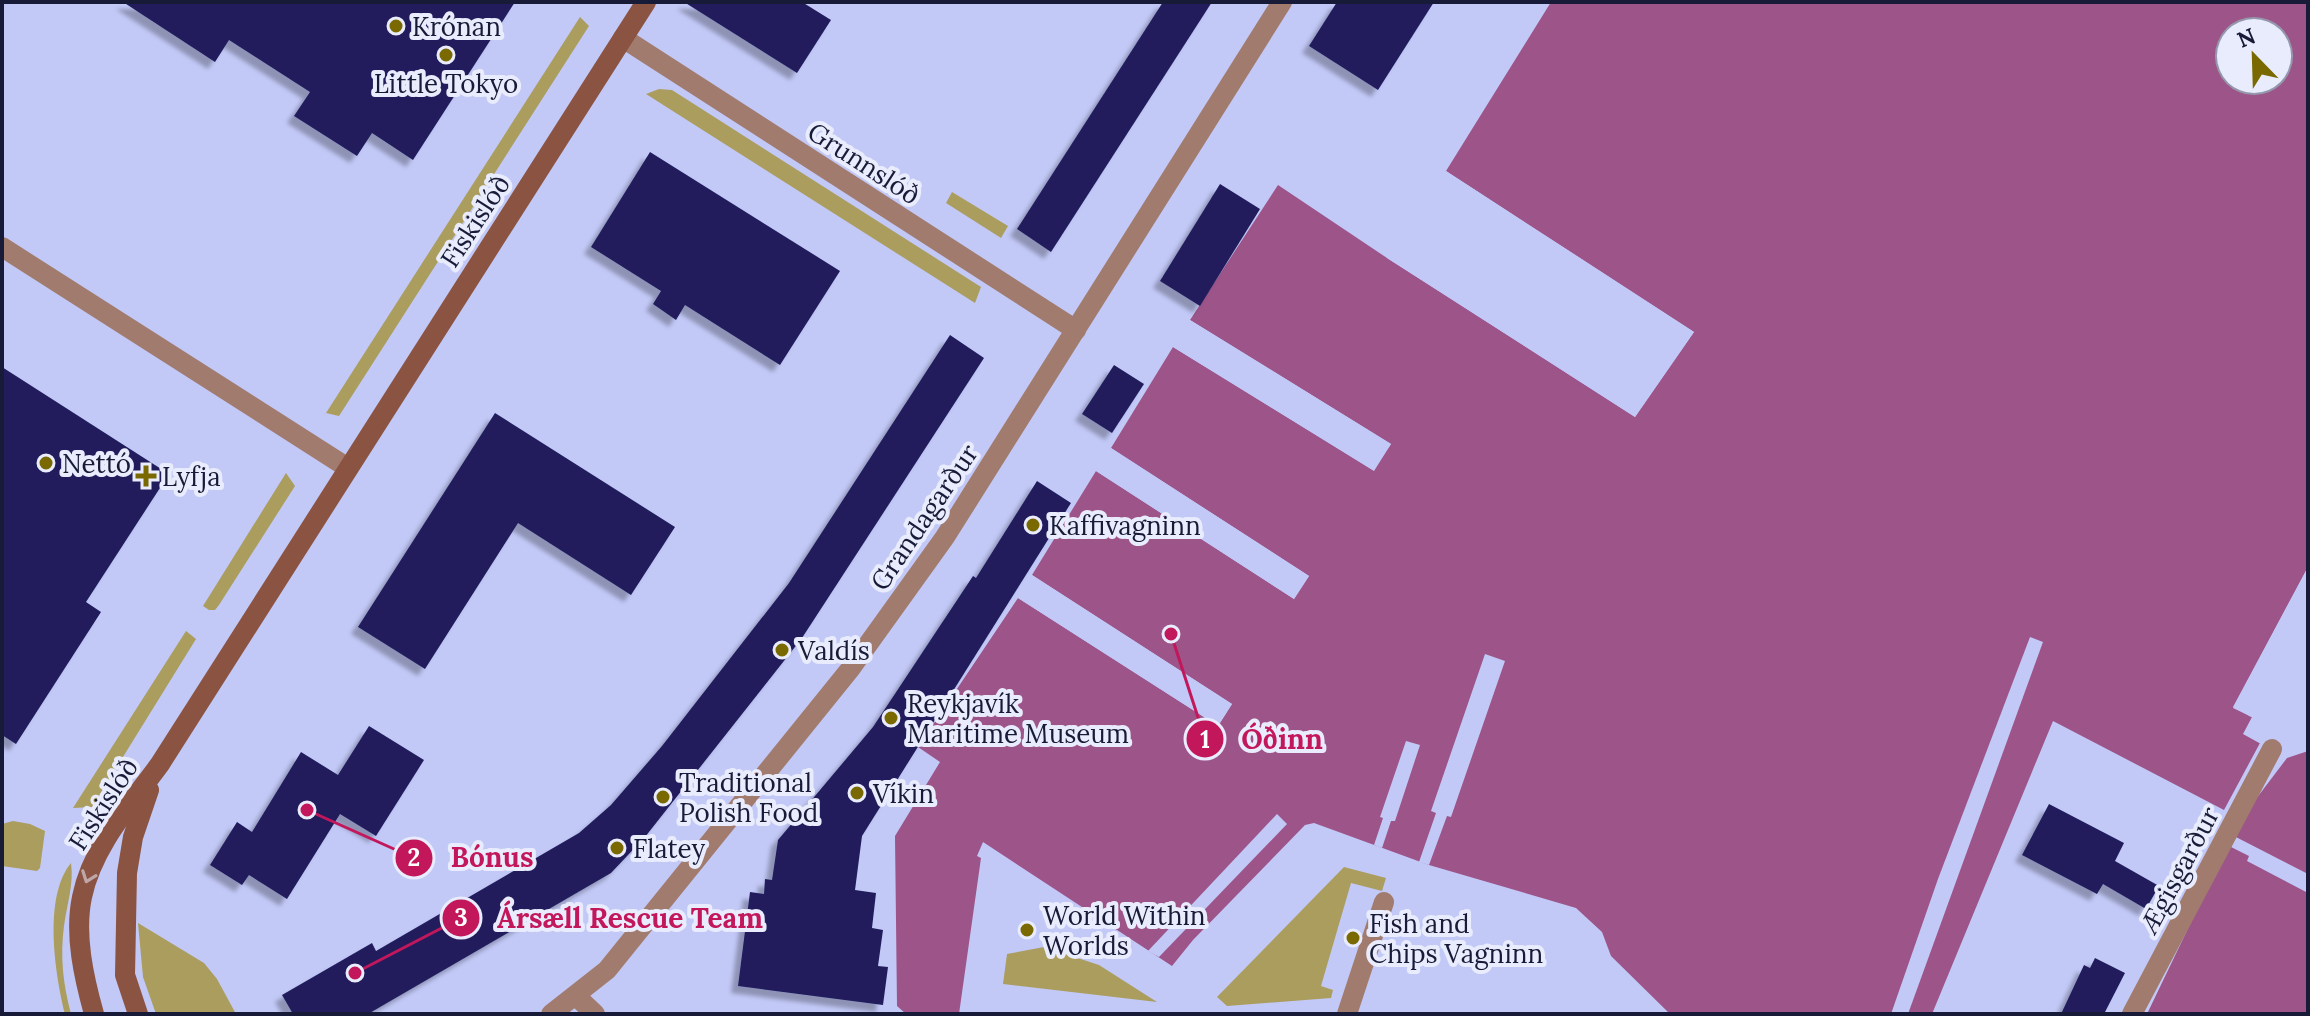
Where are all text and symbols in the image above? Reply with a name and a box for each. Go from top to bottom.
place label: Krónan [412,10,501,43]
north arrow [2214,16,2294,96]
marker: Krónan [387,17,405,35]
text: N [2233,21,2259,54]
marker: Little Tokyo [437,46,455,64]
place label: Little Tokyo [374,67,518,100]
street label: Grunnslóð [802,115,926,211]
street label: Fiskislóð [433,169,517,273]
street label: Grandagarður [863,437,985,596]
place label: Nettó [62,447,131,480]
marker: Nettó [37,454,55,472]
place label: Lyfja [162,460,221,493]
marker: Lyfja [137,467,155,485]
place label: Kaffivagninn [1049,509,1201,542]
marker: Kaffivagninn [1024,516,1042,534]
place label: Valdís [797,634,870,667]
marker: Valdís [773,641,791,659]
place label: Reykjavík Maritime Museum [907,687,1129,750]
marker: Reykjavík Maritime Museum [882,709,900,727]
callout: Óðinn [1185,713,1339,765]
text: Óðinn [1241,721,1323,757]
text: 1 [1200,724,1210,755]
street label: Fiskislóð [61,752,145,856]
place label: Traditional Polish Food [679,766,818,829]
place label: Víkin [872,777,934,810]
marker: Víkin [848,784,866,802]
marker: Traditional Polish Food [654,788,672,806]
street label: Ægisgarður [2131,800,2227,940]
callout: Bónus [394,832,549,884]
place label: Flatey [633,832,706,865]
text: Bónus [451,839,533,875]
marker: Flatey [608,839,626,857]
text: 2 [408,842,420,873]
one-way arrow [82,869,98,883]
callout: Ársæll Rescue Team [441,892,779,944]
place label: World Within Worlds [1043,899,1206,962]
text: Ársæll Rescue Team [497,900,763,936]
text: 3 [454,902,468,933]
place label: Fish and Chips Vagninn [1369,907,1543,970]
marker: World Within Worlds [1018,921,1036,939]
marker: Fish and Chips Vagninn [1344,929,1362,947]

